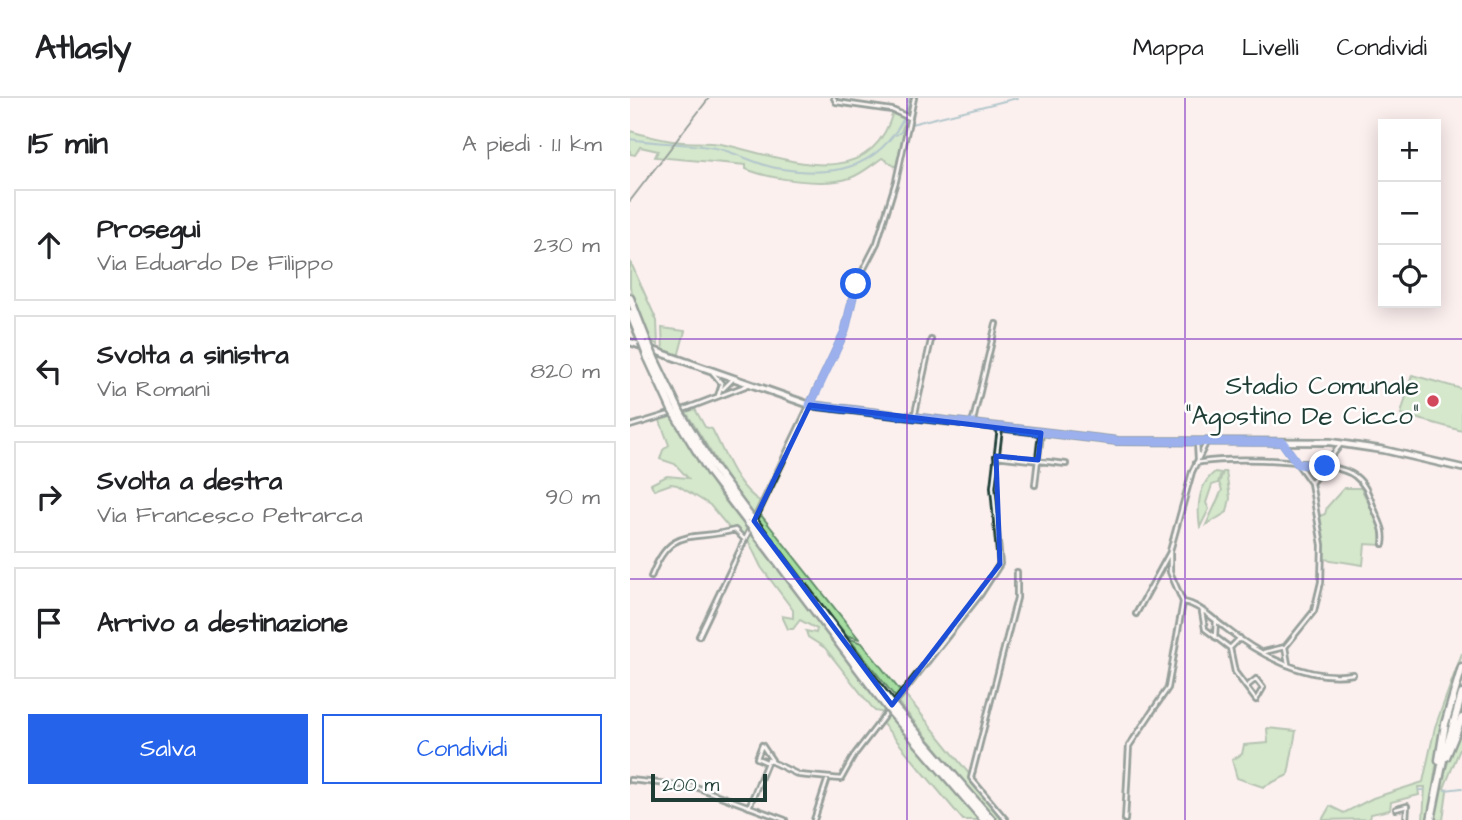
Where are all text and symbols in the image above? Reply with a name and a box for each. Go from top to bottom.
text: Atlasly [35,25,131,71]
text: Mappa [1133,31,1204,65]
text: Livelli [1242,31,1299,65]
text: Condividi [1337,31,1427,65]
map controls [1378,119,1441,308]
button: + [1378,119,1441,182]
text: 15 min [28,123,108,165]
text: A piedi · 1.1 km [462,128,602,160]
button: − [1378,182,1441,245]
text: Prosegui [97,211,200,247]
icon: ahead [30,226,68,264]
text: 230 m [534,229,600,261]
button: locate [1378,245,1441,308]
text: Via Eduardo De Filippo [97,247,333,279]
route start [840,268,871,299]
text: Svolta a sinistra [97,337,289,373]
icon: left [30,352,68,390]
text: 820 m [530,355,600,387]
place label: Stadio Comunale "Agostino De Cicco" [1185,368,1419,436]
text: Via Romani [97,373,210,405]
marker: Stadio Comunale "Agostino De Cicco" [1425,393,1441,409]
route end [1309,450,1340,481]
text: Svolta a destra [97,463,282,499]
icon: right [30,478,68,516]
text: 90 m [545,481,600,513]
text: Via Francesco Petrarca [97,499,363,531]
icon: arrive [30,604,68,642]
text: Arrivo a destinazione [97,605,348,641]
button: Salva [28,714,308,784]
button: Condividi [322,714,602,784]
scale bar [651,771,766,803]
text: 200 m [662,772,719,799]

